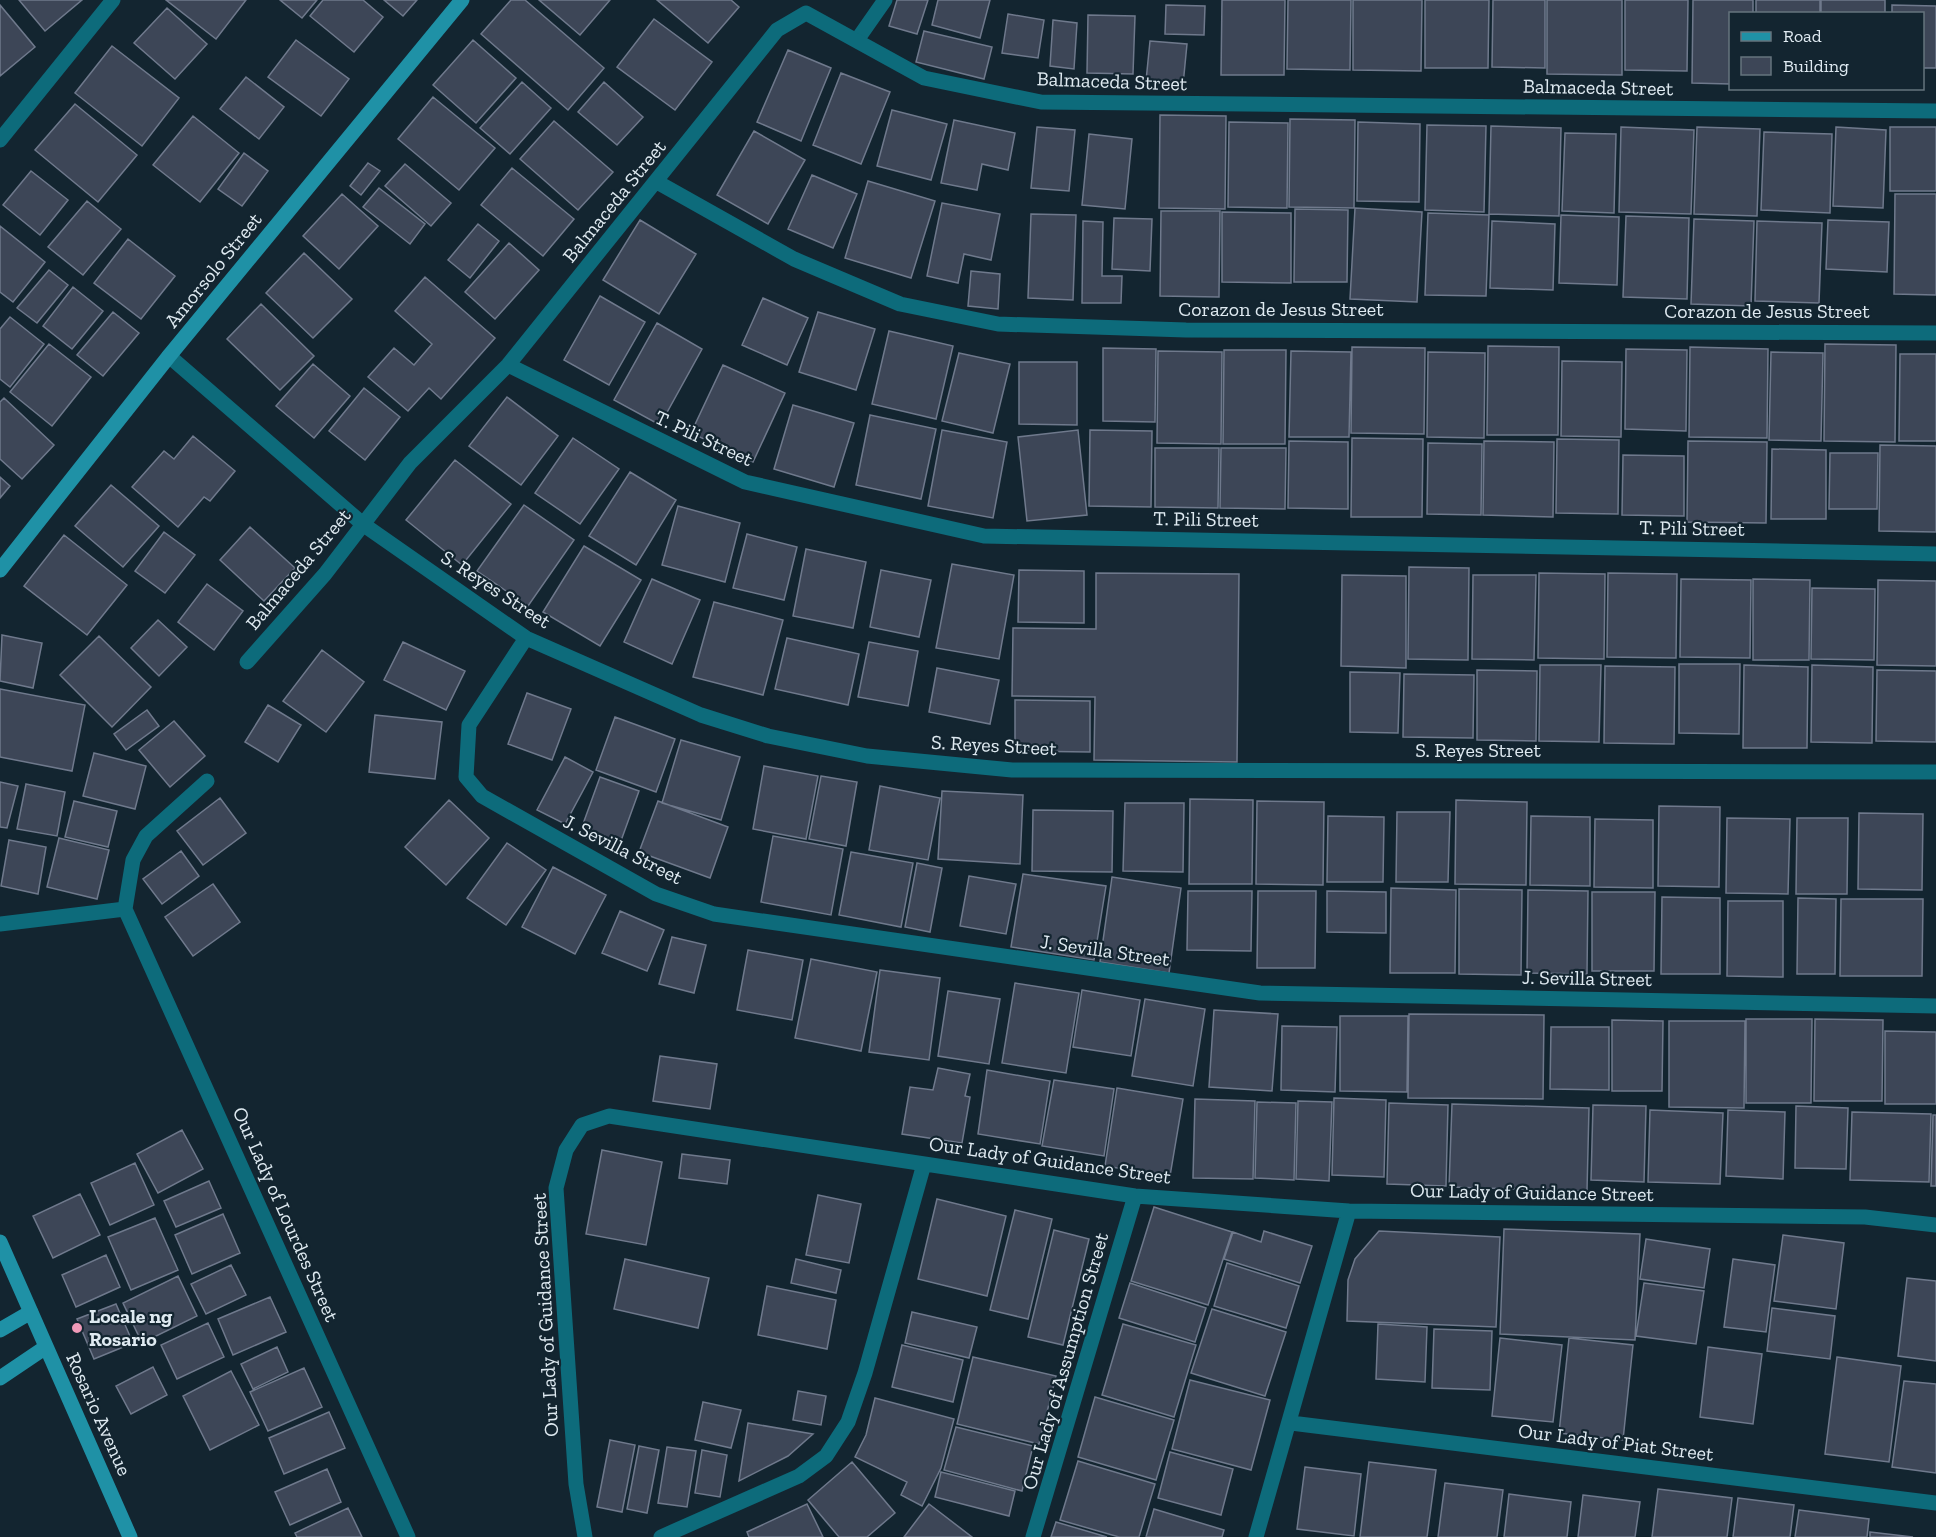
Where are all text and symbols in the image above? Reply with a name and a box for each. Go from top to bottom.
legend [1729,12,1924,90]
text: Road [1783,25,1822,47]
text: Building [1783,55,1849,77]
street label: Balmaceda Street [1036,66,1188,96]
street label: Balmaceda Street [1523,74,1674,100]
street label: Balmaceda Street [557,135,671,267]
street label: Amorsolo Street [159,207,267,332]
street label: Corazon de Jesus Street [1178,297,1384,321]
street label: Corazon de Jesus Street [1664,299,1870,323]
street label: T. Pili Street [651,405,757,471]
street label: Balmaceda Street [240,503,356,634]
street label: T. Pili Street [1153,506,1259,532]
street label: T. Pili Street [1639,515,1745,541]
street label: S. Reyes Street [437,545,556,634]
street label: S. Reyes Street [931,730,1058,760]
street label: S. Reyes Street [1415,738,1541,762]
street label: J. Sevilla Street [559,809,687,890]
street label: J. Sevilla Street [1039,929,1172,971]
street label: J. Sevilla Street [1522,965,1653,991]
street label: Our Lady of Lourdes Street [228,1103,344,1326]
street label: Our Lady of Guidance Street [928,1131,1173,1189]
street label: Our Lady of Guidance Street [1410,1178,1655,1206]
street label: Our Lady of Guidance Street [527,1192,563,1437]
street label: Our Lady of Assumption Street [1017,1229,1113,1492]
place label: Locale ng Rosario [89,1304,173,1351]
marker: Locale ng Rosario [70,1321,84,1335]
street label: Rosario Avenue [61,1349,137,1479]
street label: Our Lady of Piat Street [1517,1418,1716,1466]

